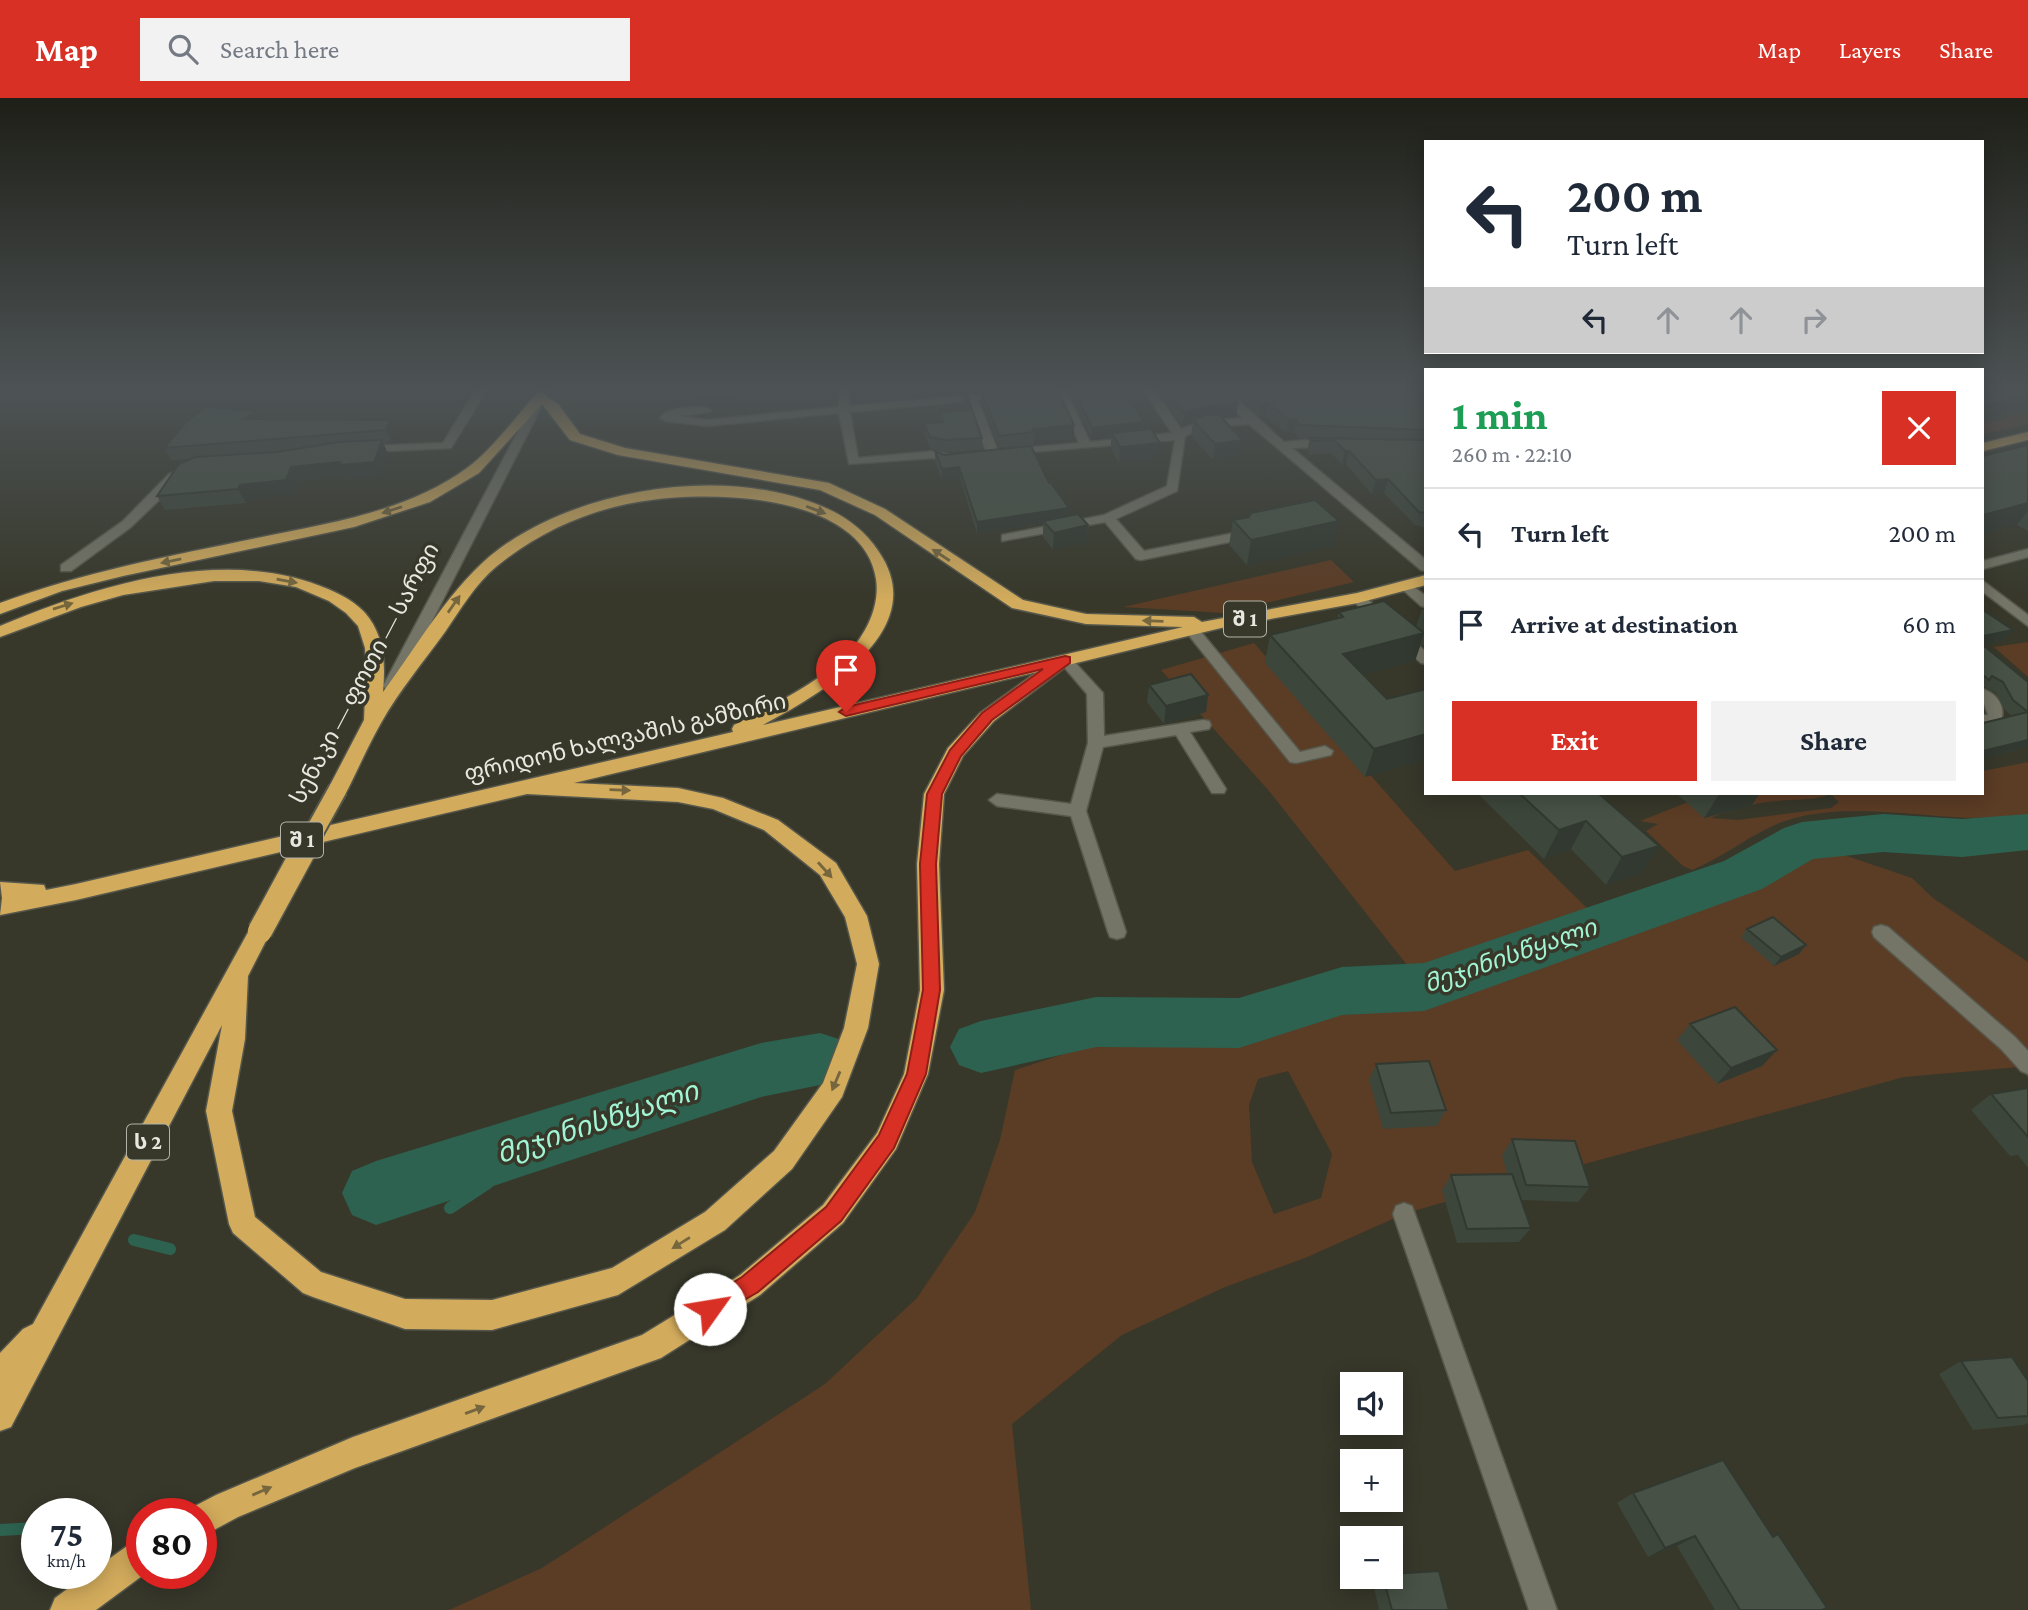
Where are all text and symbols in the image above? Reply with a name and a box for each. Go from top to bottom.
search box [140,18,630,81]
icon: search [164,30,202,68]
text: Map [35,31,98,68]
text: Search here [220,35,339,64]
text: Map [1757,36,1801,63]
text: Layers [1839,36,1901,63]
text: Share [1939,36,1993,63]
icon: left [1452,168,1543,259]
text: 200 m [1567,168,1702,223]
text: Turn left [1567,226,1678,262]
icon: left [1576,301,1614,339]
icon: ahead [1649,301,1687,339]
icon: ahead [1722,301,1760,339]
icon: right [1795,301,1833,339]
text: 1 min [1452,391,1548,438]
button: close [1882,391,1956,465]
text: 260 m · 22:10 [1452,441,1572,467]
one-way arrow [806,504,827,515]
one-way arrow [382,505,403,515]
icon: left [1452,515,1490,553]
text: Turn left [1511,519,1609,548]
text: 200 m [1888,519,1956,548]
street label: სენაკი — ფოთი — სარფი [284,538,445,808]
one-way arrow [932,548,951,561]
one-way arrow [160,555,182,566]
one-way arrow [276,576,298,587]
one-way arrow [447,595,461,613]
one-way arrow [53,601,74,611]
road number: შ 1 [1224,602,1266,636]
icon: arrive [1452,606,1490,644]
text: Arrive at destination [1511,610,1738,639]
text: 60 m [1902,610,1956,639]
one-way arrow [1142,615,1164,627]
pin [816,640,876,712]
icon: arrive [827,651,865,689]
street label: ფრიდონ ხალვაშის გამზირი [462,687,789,788]
button: Exit [1452,701,1697,781]
button: Share [1711,701,1956,781]
one-way arrow [609,785,631,796]
road number: შ 1 [281,822,323,858]
one-way arrow [817,861,833,878]
water label: მეჯინისწყალი [1420,912,1601,998]
one-way arrow [830,1071,841,1092]
water label: მეჯინისწყალი [492,1074,704,1170]
road number: ს 2 [127,1124,169,1160]
one-way arrow [671,1236,690,1249]
position arrow [673,1272,747,1346]
map controls [1340,1372,1403,1589]
button: sound [1340,1372,1403,1435]
one-way arrow [464,1404,485,1415]
button: + [1340,1449,1403,1512]
one-way arrow [252,1486,273,1497]
speed limit sign: 80 [126,1498,217,1589]
text: 75 [50,1515,83,1554]
button: − [1340,1526,1403,1589]
text: km/h [47,1551,86,1571]

